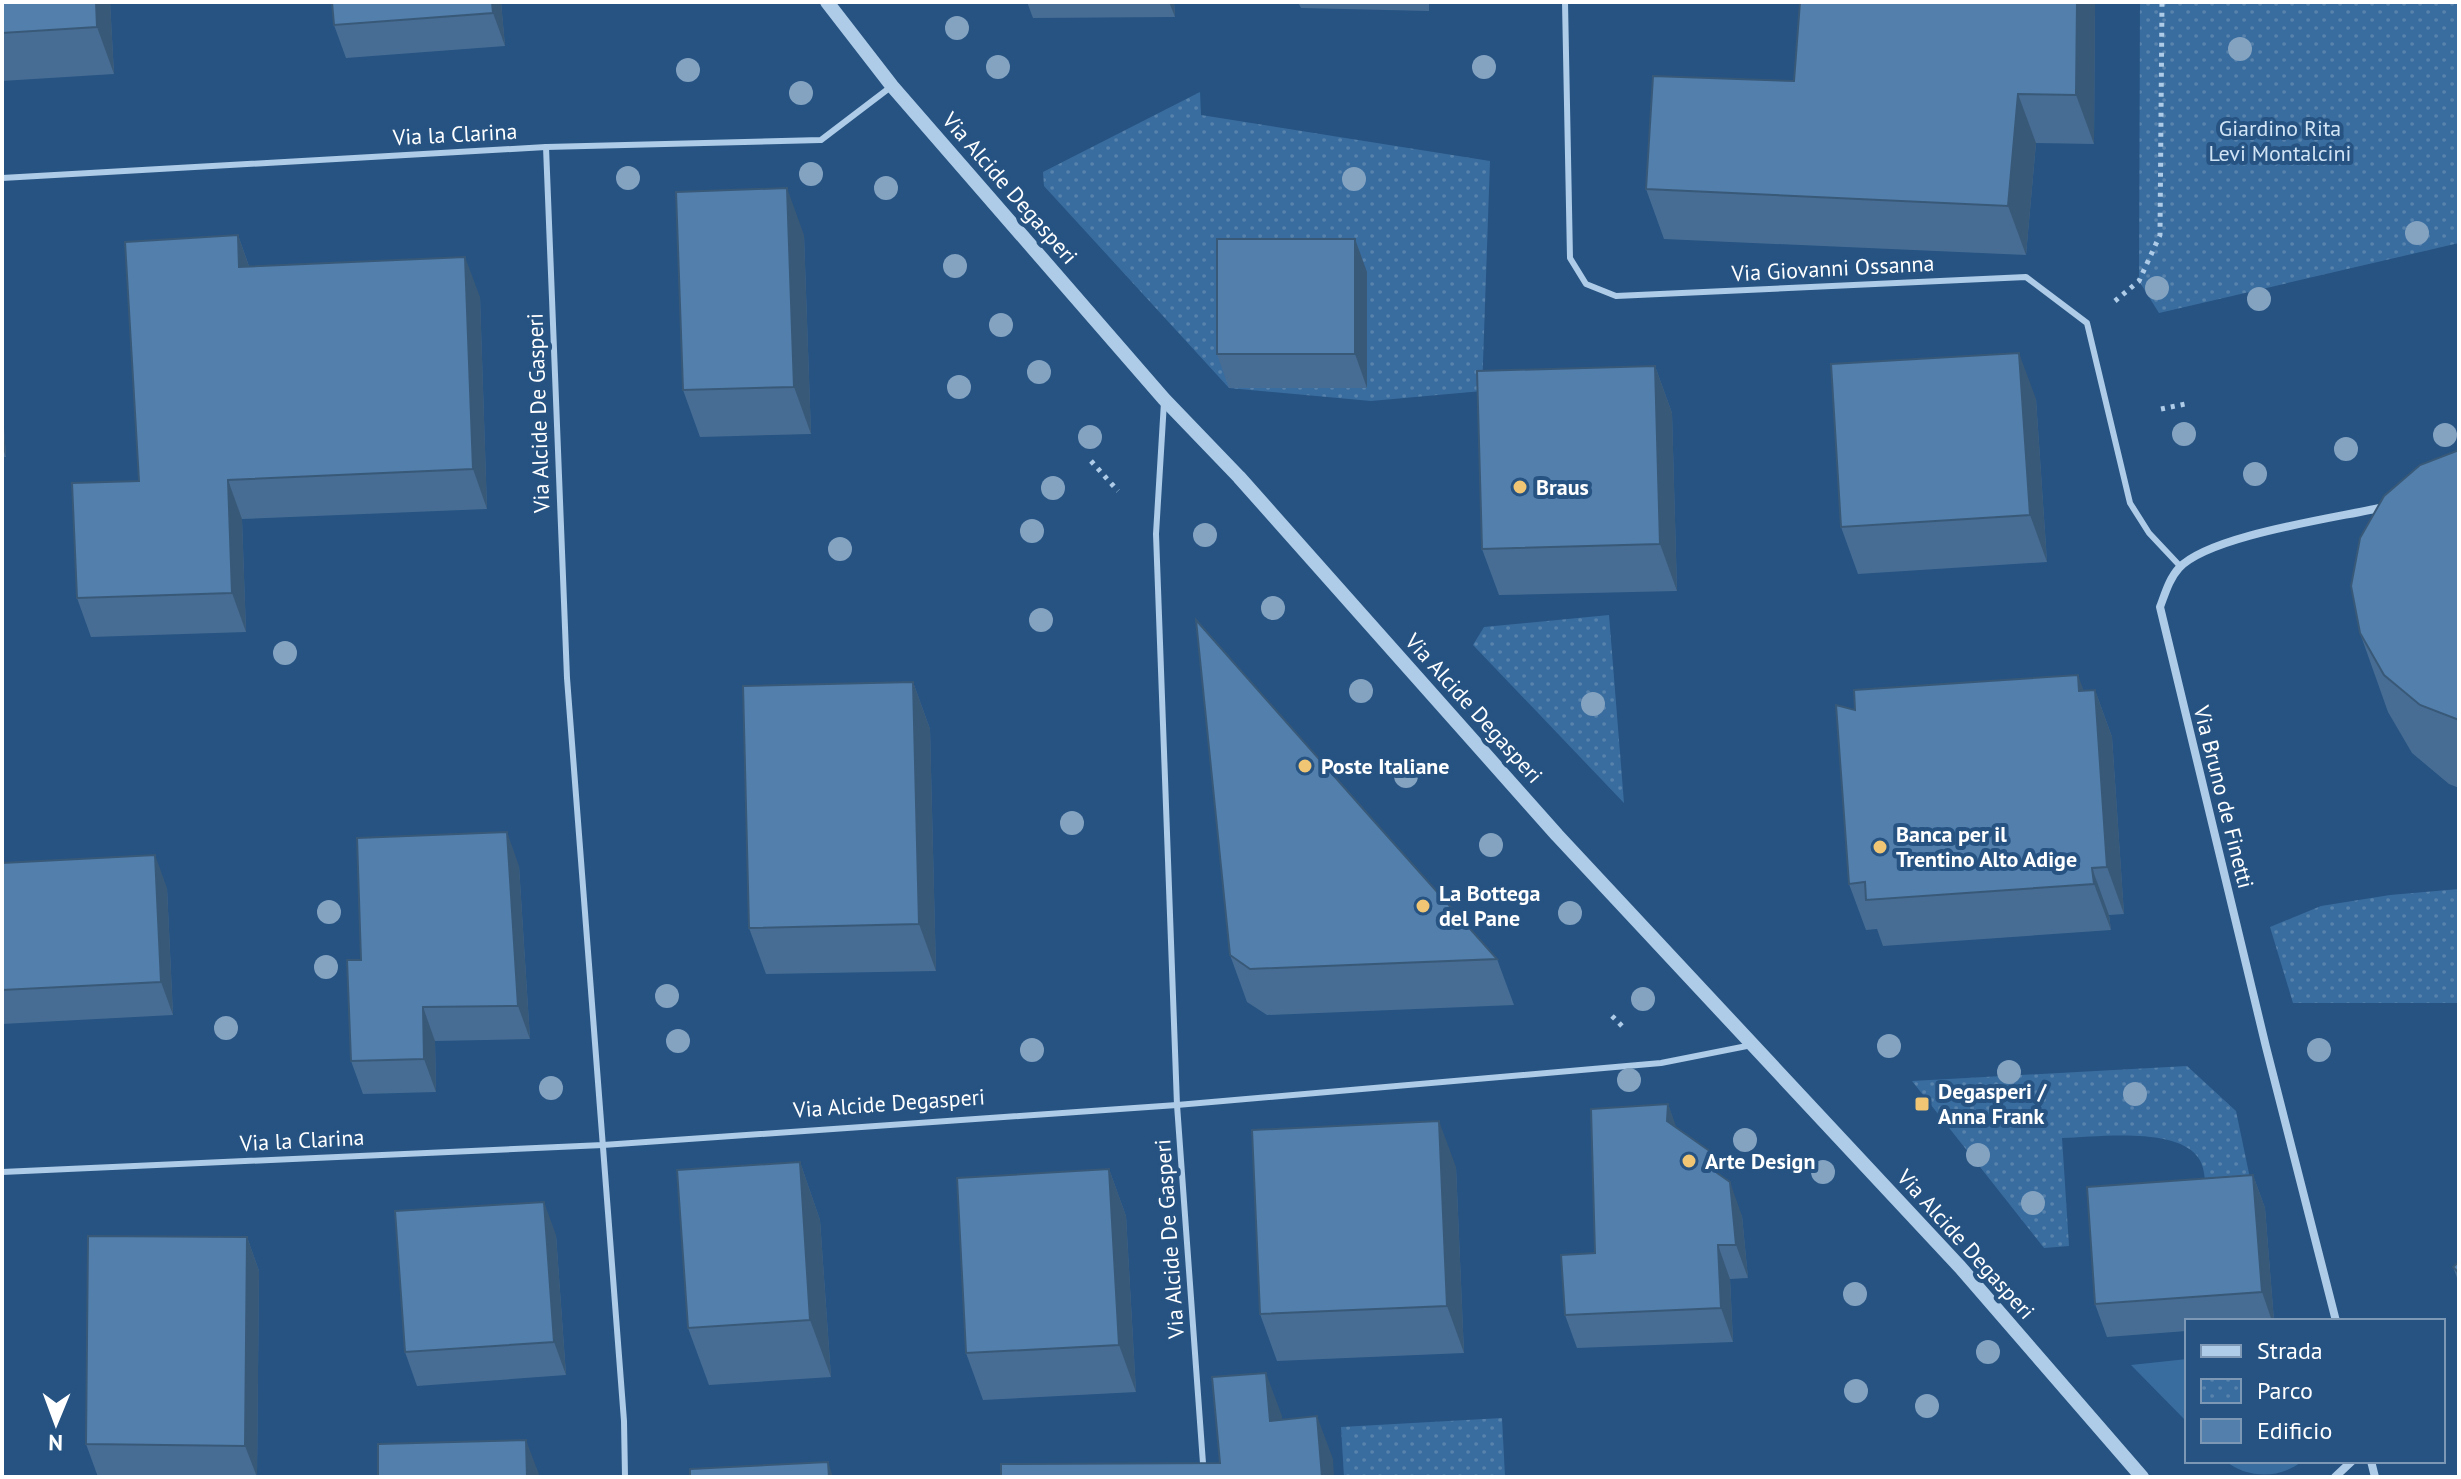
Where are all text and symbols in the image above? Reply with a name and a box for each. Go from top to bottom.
street label: Via Alcide Degasperi [936,106,1084,270]
park label: Giardino Rita Levi Montalcini [2209,114,2351,167]
street label: Via la Clarina [391,117,518,151]
street label: Via Giovanni Ossanna [1730,249,1935,287]
street label: Via Alcide De Gasperi [521,313,556,514]
place label: Braus [1536,473,1589,501]
marker: Braus [1511,478,1529,496]
street label: Via Alcide Degasperi [1399,626,1549,789]
street label: Via Bruno de Finetti [2188,702,2260,891]
place label: Poste Italiane [1321,752,1450,780]
marker: Poste Italiane [1296,757,1314,775]
place label: Banca per il Trentino Alto Adige [1896,820,2077,873]
marker: Banca per il Trentino Alto Adige [1871,838,1889,856]
place label: La Bottega del Pane [1439,879,1541,932]
marker: La Bottega del Pane [1414,897,1432,915]
place label: Degasperi / Anna Frank [1938,1077,2048,1130]
street label: Via Alcide Degasperi [791,1082,986,1124]
marker: Degasperi / Anna Frank [1913,1095,1931,1113]
street label: Via la Clarina [238,1123,365,1157]
street label: Via Alcide De Gasperi [1148,1138,1190,1341]
place label: Arte Design [1705,1147,1815,1175]
marker: Arte Design [1680,1152,1698,1170]
street label: Via Alcide Degasperi [1891,1162,2041,1325]
legend [2185,1319,2445,1463]
text: Strada [2257,1335,2323,1366]
text: Parco [2257,1375,2313,1406]
north arrow [16,1383,96,1463]
text: Edificio [2257,1415,2332,1446]
text: N [48,1429,63,1457]

